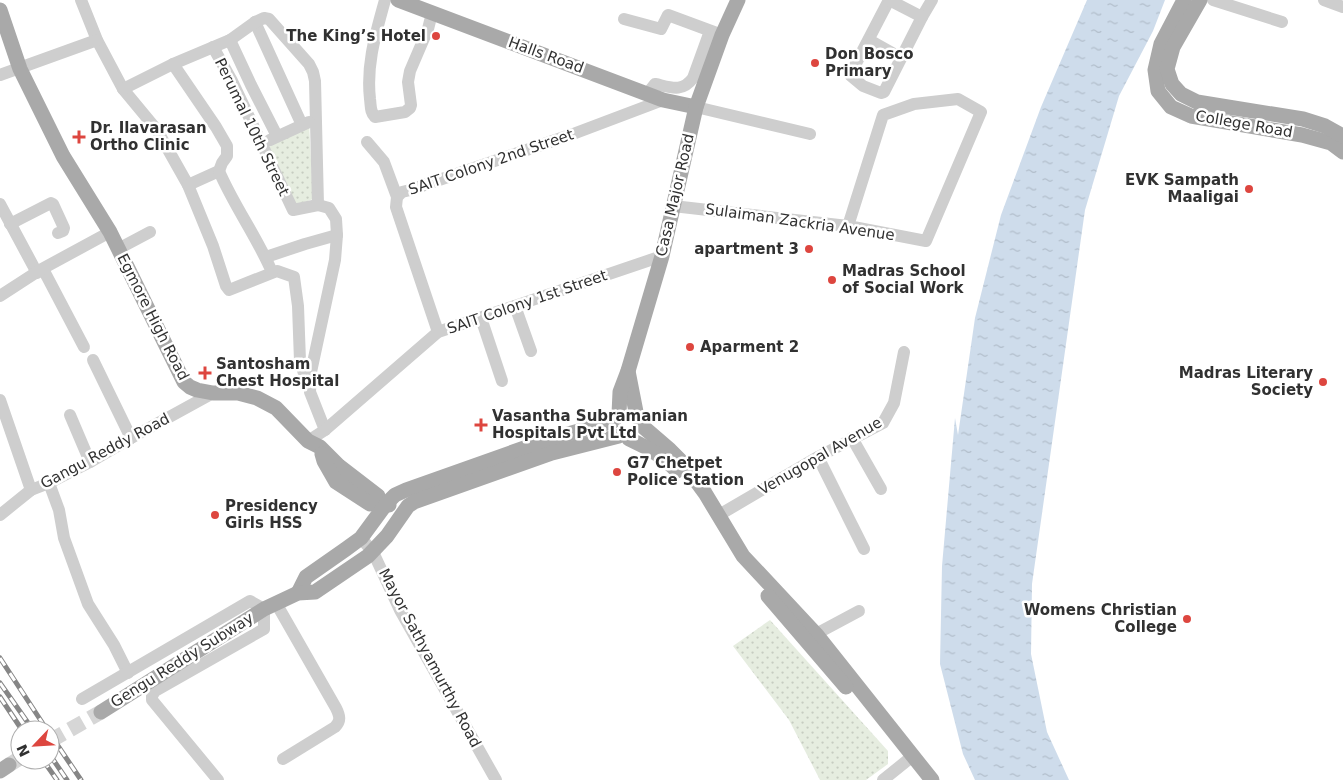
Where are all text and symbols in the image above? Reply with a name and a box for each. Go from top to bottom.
place label: The King’s Hotel [286,27,426,45]
marker: The King’s Hotel [430,30,442,42]
street label: Halls Road [506,33,586,77]
place label: Don Bosco Primary [825,45,914,80]
street label: Perumal 10th Street [211,55,293,199]
marker: Don Bosco Primary [809,57,821,69]
street label: College Road [1194,107,1294,141]
place label: Dr. Ilavarasan Ortho Clinic [90,119,207,154]
street label: SAIT Colony 2nd Street [406,125,576,199]
marker: Dr. Ilavarasan Ortho Clinic [72,130,86,144]
street label: Casa Major Road [652,132,698,258]
place label: EVK Sampath Maaligai [1125,171,1239,206]
marker: EVK Sampath Maaligai [1243,183,1255,195]
street label: Sulaiman Zackria Avenue [704,200,896,244]
place label: apartment 3 [694,240,799,258]
marker: apartment 3 [803,243,815,255]
street label: Egmore High Road [113,251,193,383]
place label: Madras School of Social Work [842,262,966,297]
street label: SAIT Colony 1st Street [445,266,610,338]
marker: Madras School of Social Work [826,274,838,286]
place label: Aparment 2 [700,338,799,356]
marker: Aparment 2 [684,341,696,353]
place label: Santosham Chest Hospital [216,355,339,390]
place label: Madras Literary Society [1179,364,1313,399]
marker: Santosham Chest Hospital [198,366,212,380]
marker: Madras Literary Society [1317,376,1329,388]
place label: Vasantha Subramanian Hospitals Pvt Ltd [492,407,688,442]
street label: Gangu Reddy Road [37,409,173,493]
street label: Venugopal Avenue [755,413,885,499]
marker: Vasantha Subramanian Hospitals Pvt Ltd [474,418,488,432]
place label: G7 Chetpet Police Station [627,454,744,489]
marker: G7 Chetpet Police Station [611,466,623,478]
place label: Presidency Girls HSS [225,497,318,532]
marker: Presidency Girls HSS [209,509,221,521]
street label: Mayor Sathyamurthy Road [375,565,485,751]
place label: Womens Christian College [1024,601,1177,636]
street label: Gengu Reddy Subway [107,609,257,711]
marker: Womens Christian College [1181,613,1193,625]
north arrow [10,720,60,770]
text: N [13,742,33,759]

